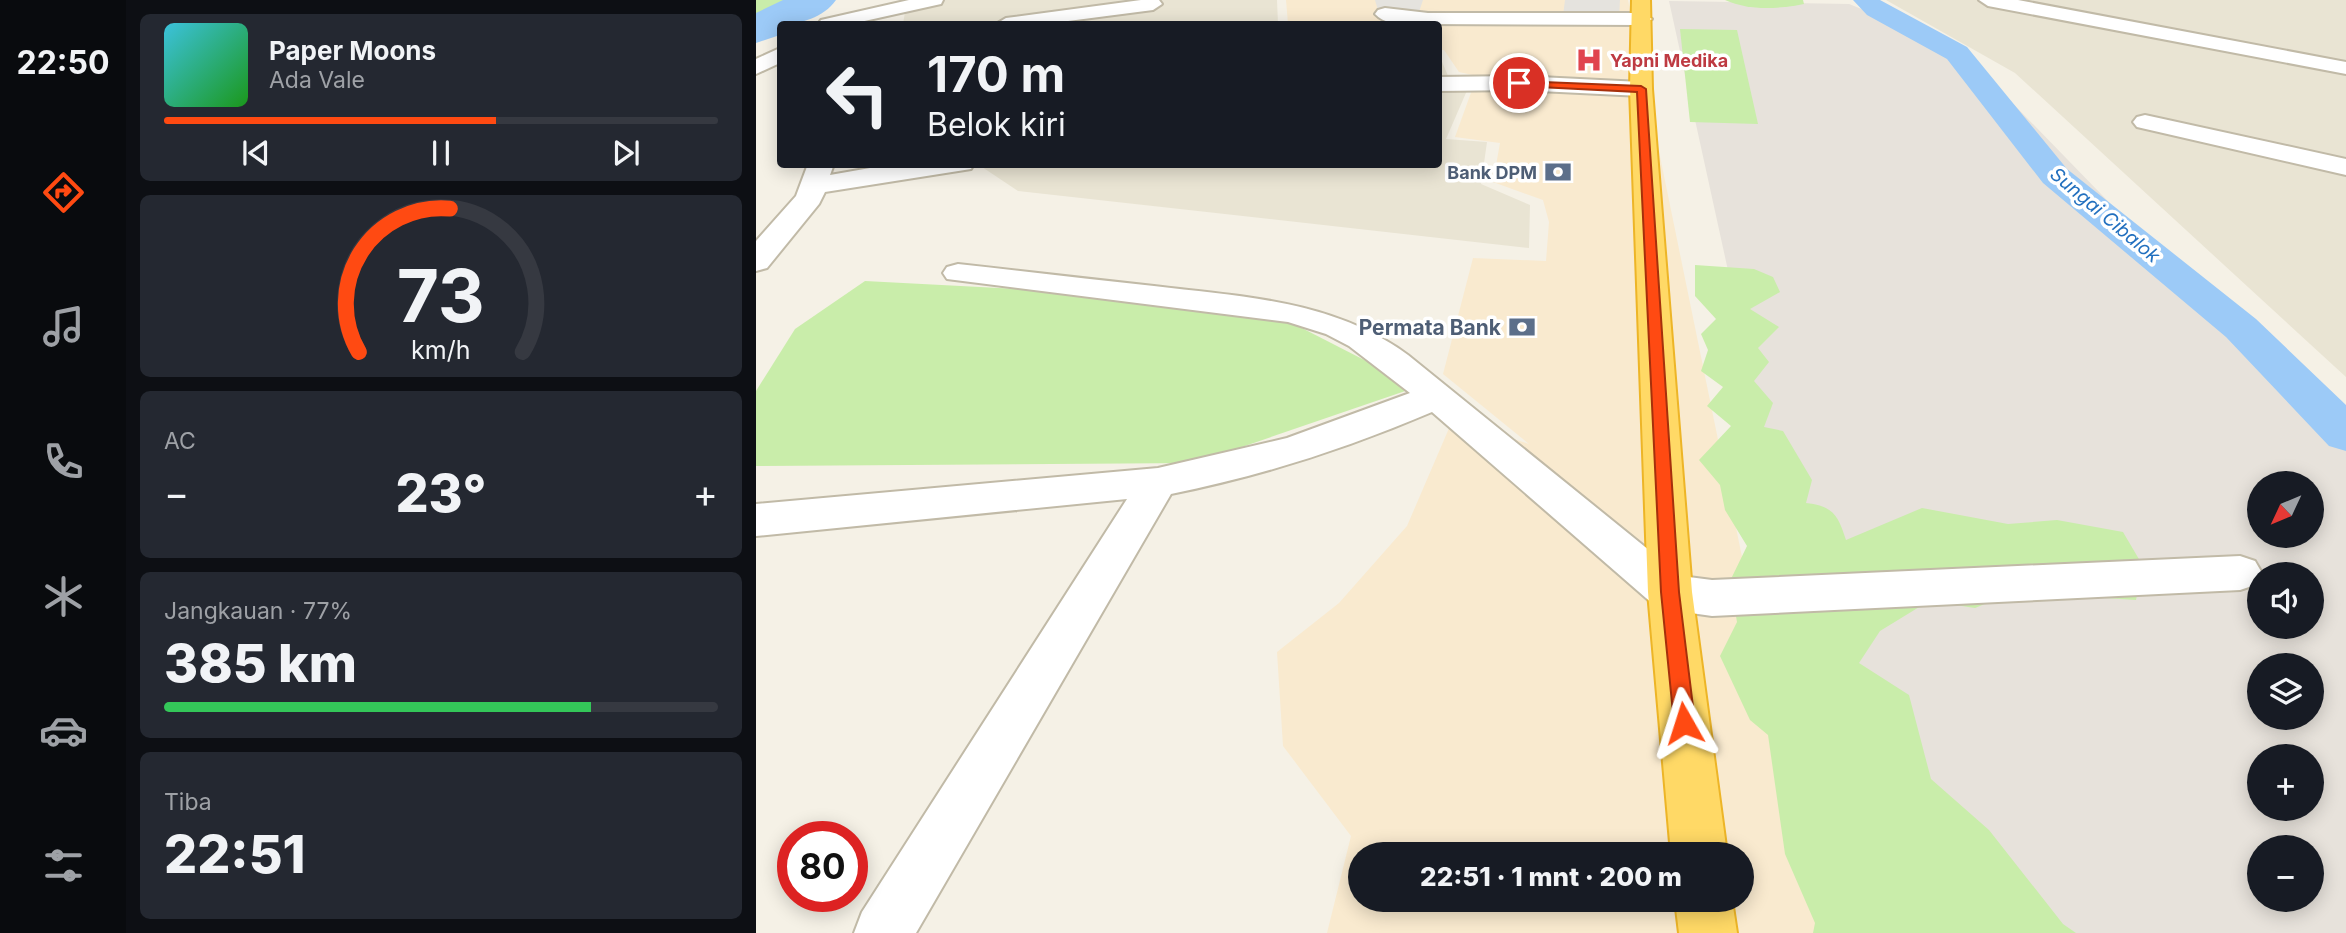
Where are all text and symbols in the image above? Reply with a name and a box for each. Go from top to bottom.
text: Paper Moons [269,35,436,66]
text: 22:50 [16,43,110,82]
text: 170 m [927,45,1065,104]
hospital icon: Yapni Medika [1574,45,1604,75]
icon: left [812,49,903,140]
place label: Yapni Medika [1610,50,1728,71]
pin [1489,53,1549,113]
icon: arrive [1500,64,1538,102]
text: Ada Vale [269,66,365,94]
text: Belok kiri [927,105,1066,144]
icon: previous [237,134,275,172]
icon: pause [422,134,460,172]
icon: next [607,134,645,172]
bank icon: Bank DPM [1543,157,1573,187]
place label: Bank DPM [1447,162,1537,183]
water label: Sungai Cibalok [2045,162,2165,268]
icon: directions [39,168,88,217]
text: 73 [397,251,485,340]
icon: music [39,302,88,351]
bank icon: Permata Bank [1507,312,1537,342]
place label: Permata Bank [1359,315,1502,340]
text: km/h [411,335,471,365]
text: AC [164,427,196,455]
icon: phone [39,437,88,486]
text: 23° [395,462,487,525]
text: − [164,470,189,516]
text: + [693,470,718,516]
north arrow [2247,471,2324,548]
map controls [2247,471,2324,912]
button: sound [2247,562,2324,639]
icon: climate [39,572,88,621]
text: Jangkauan · 77% [164,597,352,625]
text: 385 km [164,632,357,695]
button: layers [2247,653,2324,730]
position arrow [1647,686,1721,760]
icon: car [39,706,88,755]
button: + [2247,744,2324,821]
text: Tiba [164,788,212,816]
speed limit sign: 80 [777,821,868,912]
text: 22:51 [164,823,306,886]
button: − [2247,835,2324,912]
icon: filters [39,841,88,890]
text: 22:51 · 1 mnt · 200 m [1420,861,1682,892]

